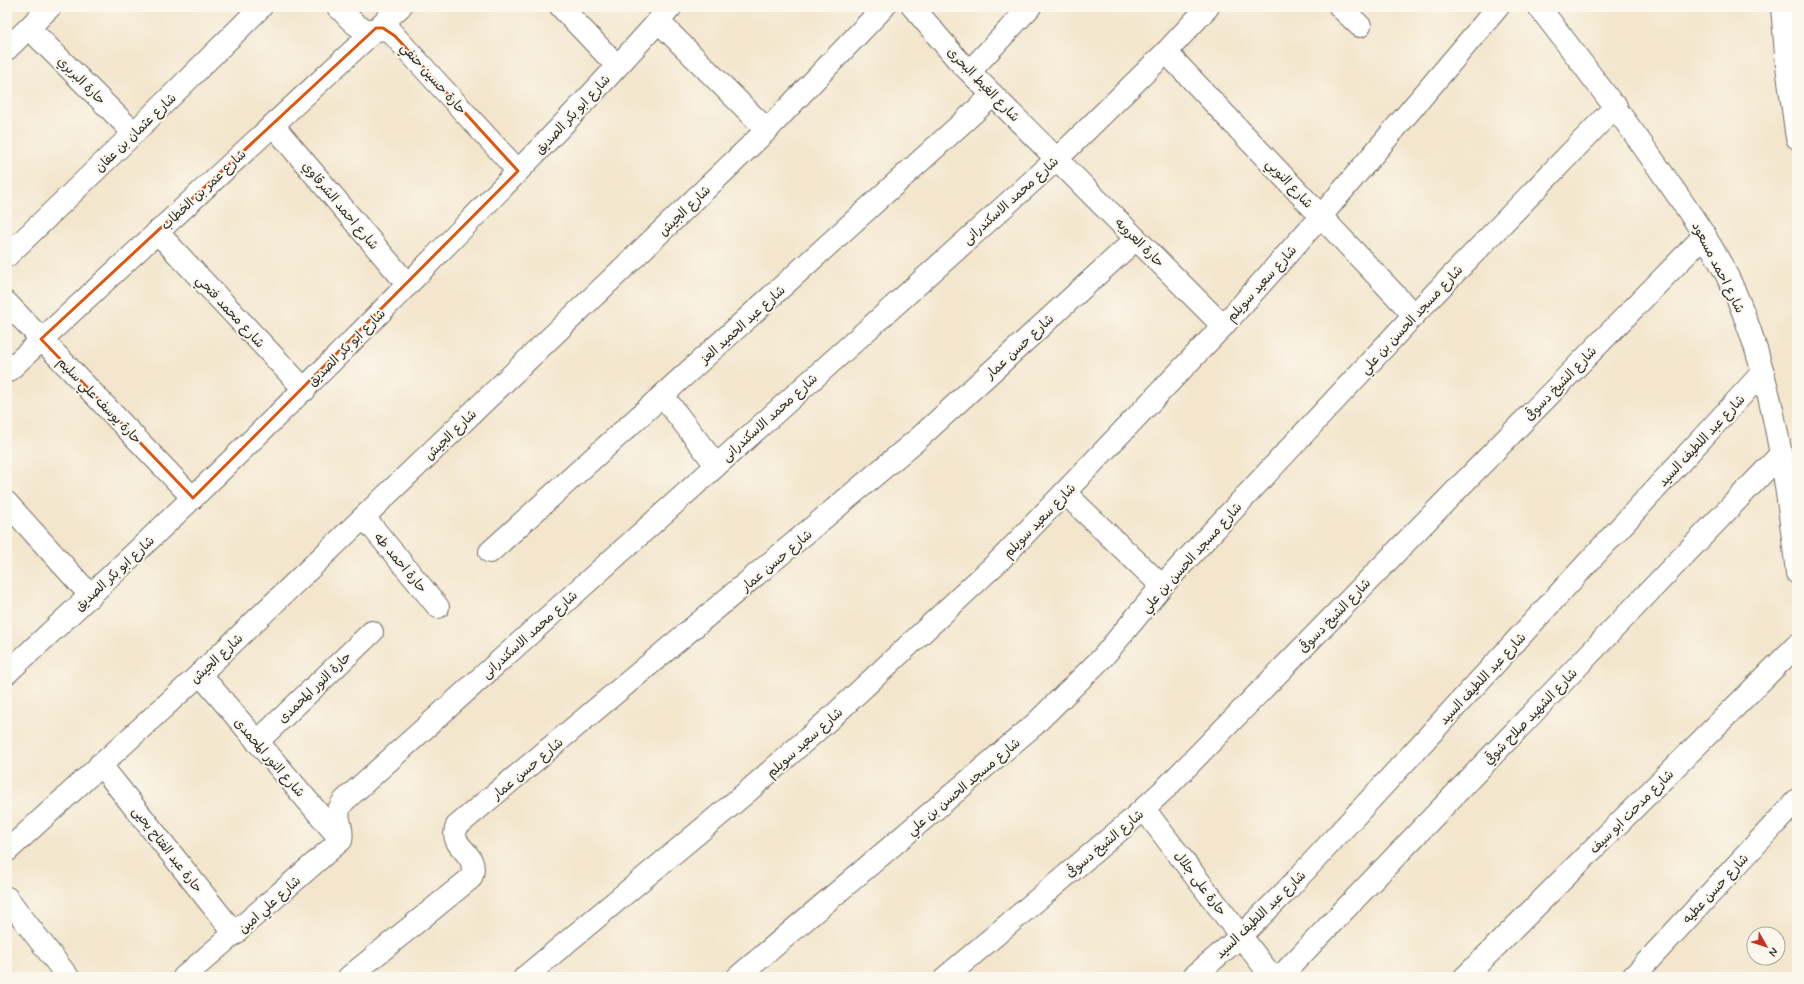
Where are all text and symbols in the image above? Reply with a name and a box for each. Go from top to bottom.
street label: حارة حسين حنفي [395,40,470,120]
street label: شارع الغيط البحرى [943,44,1023,126]
street label: حارة البربري [53,53,109,109]
street label: شارع ابو بكر الصديق [532,72,614,159]
street label: شارع عثمان بن عفان [92,90,180,176]
street label: شارع عمر بن الخطاب [158,146,250,234]
street label: شارع محمد الاسكندرانى [959,153,1063,249]
street label: شارع النوبي [1260,156,1316,214]
street label: شارع احمد الشرقاوي [298,158,382,254]
street label: شارع الجيش [655,182,715,240]
street label: حارة العروبه [1111,215,1167,271]
street label: شارع احمد مسعود [1687,219,1748,316]
street label: شارع سعيد سويلم [1223,242,1302,326]
street label: شارع مسجد الحسن بن علي [1357,262,1468,379]
street label: شارع محمد فتحي [190,272,268,353]
street label: شارع عبد الحميد العز [696,282,789,369]
street label: شارع ابو بكر الصديق [305,306,390,391]
street label: شارع حسن عمار [981,311,1058,384]
street label: شارع الشيخ دسوقى [1520,342,1601,425]
street label: حارة يوسف علي سليم [52,354,145,449]
street label: شارع محمد الاسكندرانى [718,370,822,466]
street label: شارع عبد اللطيف السيد [1655,391,1749,491]
street label: شارع الجيش [421,406,481,464]
street label: شارع سعيد سويلم [1000,480,1081,563]
street label: شارع مسجد الحسن بن علي [1138,499,1248,618]
street label: شارع حسن عمار [737,526,816,597]
street label: حارة احمد طه [370,529,430,597]
street label: شارع ابو بكر الصديق [72,533,159,615]
street label: شارع الشيخ دسوقى [1294,574,1375,657]
street label: شارع محمد الاسكندرانى [478,587,582,683]
street label: شارع عبد اللطيف السيد [1436,629,1530,729]
street label: شارع الجيش [187,630,247,688]
street label: حارة النور المحمدى [275,649,355,727]
street label: شارع الشهيد صلاح شوقي [1480,664,1582,769]
street label: شارع سعيد سويلم [763,704,847,783]
street label: شارع النور المحمدى [230,715,308,801]
street label: شارع حسن عمار [488,734,567,805]
street label: شارع مسجد الحسن بن علي [904,735,1025,841]
street label: شارع مدحت ابو سيف [1586,766,1678,858]
street label: حارة عبد الفتاح يحيى [128,803,206,897]
street label: شارع الشيخ دسوقى [1062,806,1148,882]
street label: حارة على جلال [1170,848,1230,920]
street label: شارع حسن عطيه [1679,850,1753,928]
street label: شارع عبد اللطيف السيد [1212,867,1310,963]
street label: شارع علي امين [235,872,306,939]
north arrow [1746,926,1786,966]
text: N [1765,944,1781,959]

